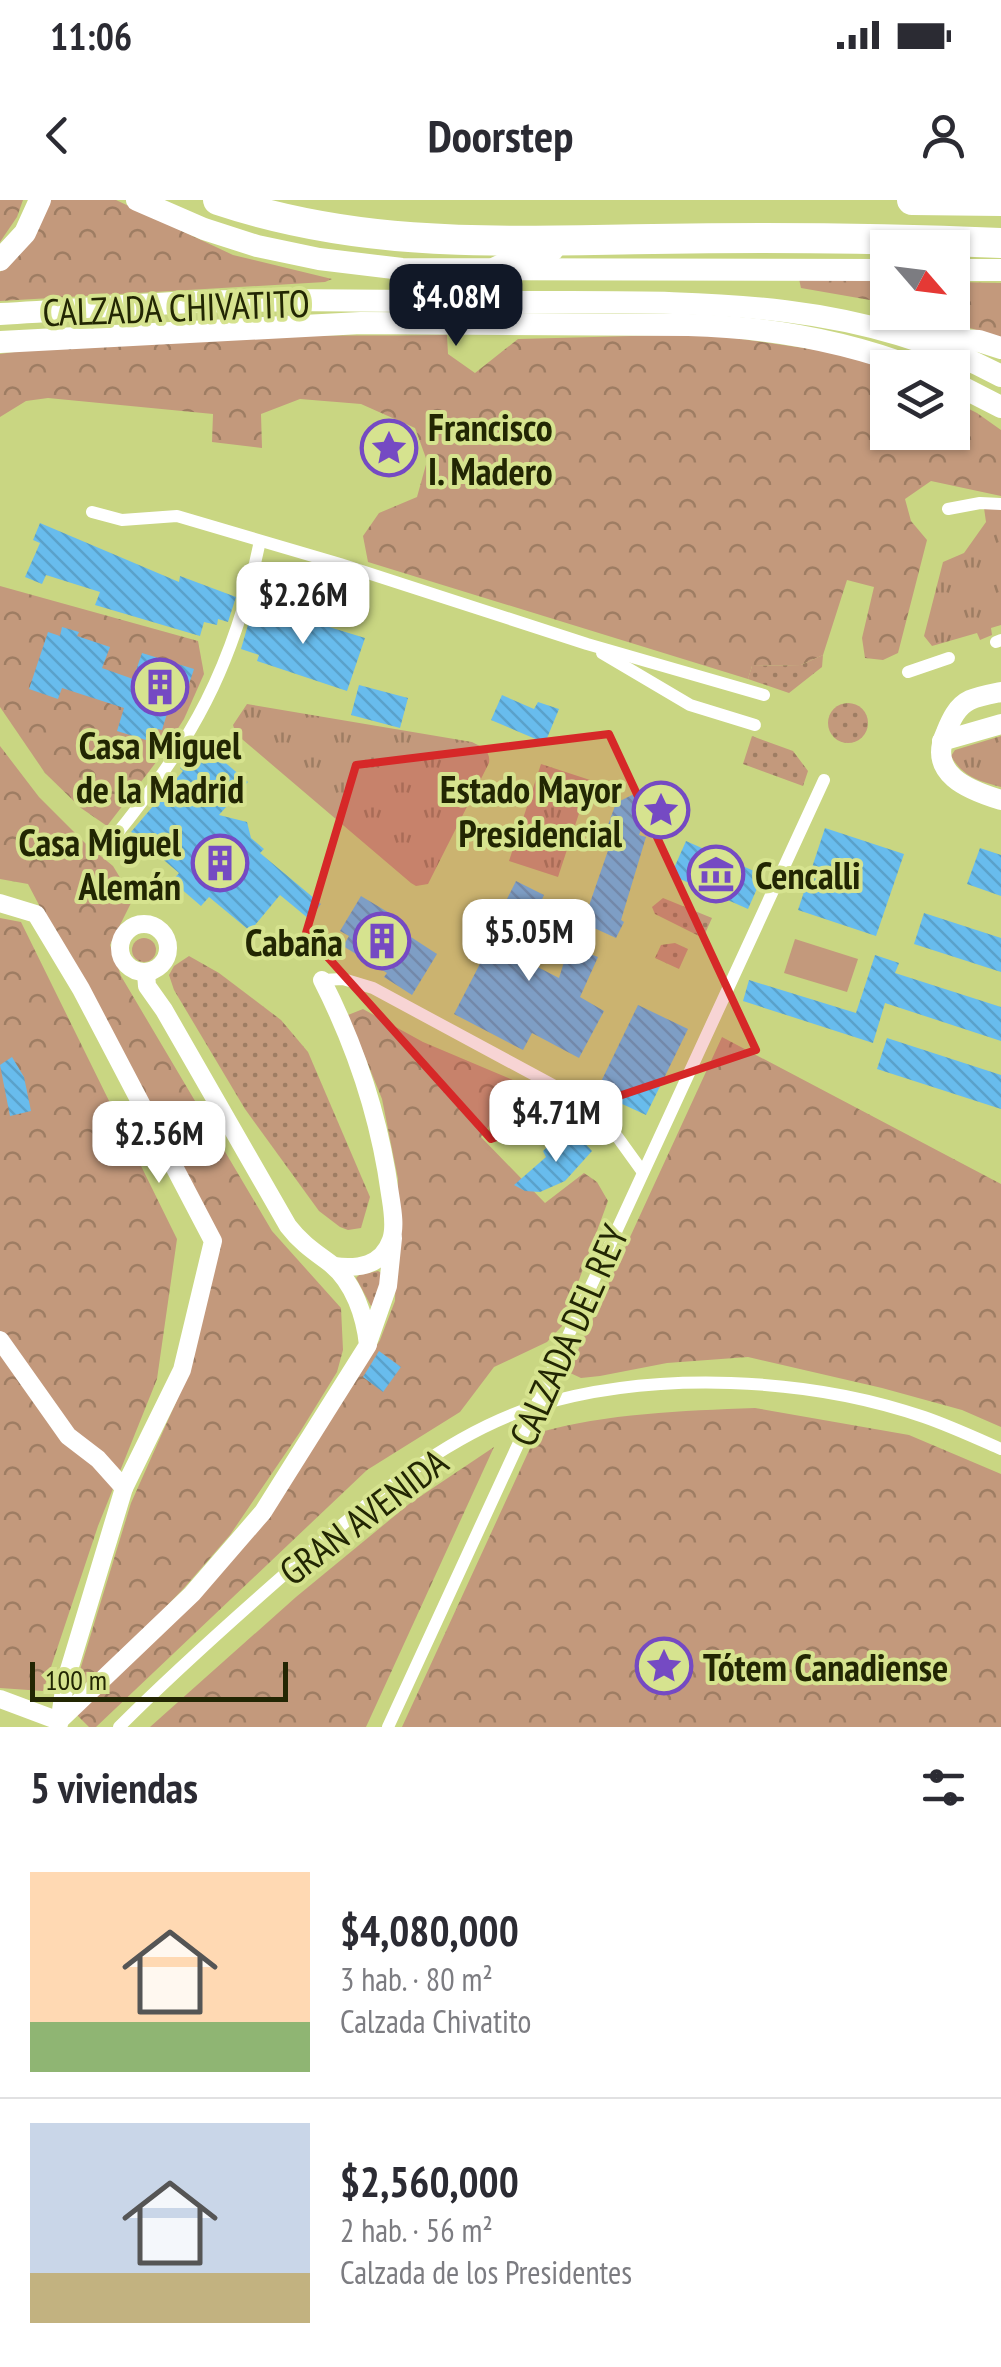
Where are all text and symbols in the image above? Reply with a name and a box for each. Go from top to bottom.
text: 11:06 [50,11,132,60]
text: Doorstep [428,106,573,164]
icon: back [30,108,85,163]
icon: person [916,108,971,163]
north arrow [870,230,970,330]
map controls [870,230,970,450]
pin: $4.08M [375,264,537,349]
text: $4.08M [411,275,501,317]
street label: CALZADA CHIVATITO [42,278,310,336]
button: layers [870,350,970,450]
place label: Francisco I. Madero [428,402,553,495]
place icon: Francisco I. Madero [359,418,419,478]
pin: $2.26M [222,562,384,647]
text: $2.26M [258,573,348,615]
building icon: Casa Miguel de la Madrid [130,657,190,717]
place label: Casa Miguel de la Madrid [76,720,244,813]
place label: Estado Mayor Presidencial [440,764,623,857]
place icon: Estado Mayor Presidencial [631,780,691,840]
place label: Casa Miguel Alemán [18,817,182,910]
building icon: Casa Miguel Alemán [190,833,250,893]
museum icon: Cencalli [686,844,746,904]
place label: Cencalli [755,850,861,899]
pin: $5.05M [448,899,610,984]
text: $5.05M [484,910,574,952]
building icon: Cabaña [352,911,412,971]
place label: Cabaña [245,917,343,966]
pin: $4.71M [475,1080,637,1165]
text: $4.71M [511,1091,601,1133]
pin: $2.56M [78,1101,240,1186]
text: $2.56M [114,1112,204,1154]
street label: CALZADA DEL REY [497,1216,639,1453]
street label: GRAN AVENIDA [269,1437,457,1595]
place icon: Tótem Canadiense [634,1636,694,1696]
place label: Tótem Canadiense [703,1642,948,1691]
scale bar [30,1657,288,1702]
text: 100 m [45,1661,107,1698]
text: 5 viviendas [30,1760,198,1815]
icon: filters [916,1760,971,1815]
text: $4,080,000 [340,1903,519,1958]
icon: home [110,1912,230,2032]
text: 3 hab. · 80 m² [340,1958,493,2000]
text: Calzada Chivatito [340,2000,531,2042]
text: $2,560,000 [340,2154,519,2209]
icon: home [110,2163,230,2283]
text: 2 hab. · 56 m² [340,2209,493,2251]
text: Calzada de los Presidentes [340,2251,632,2293]

